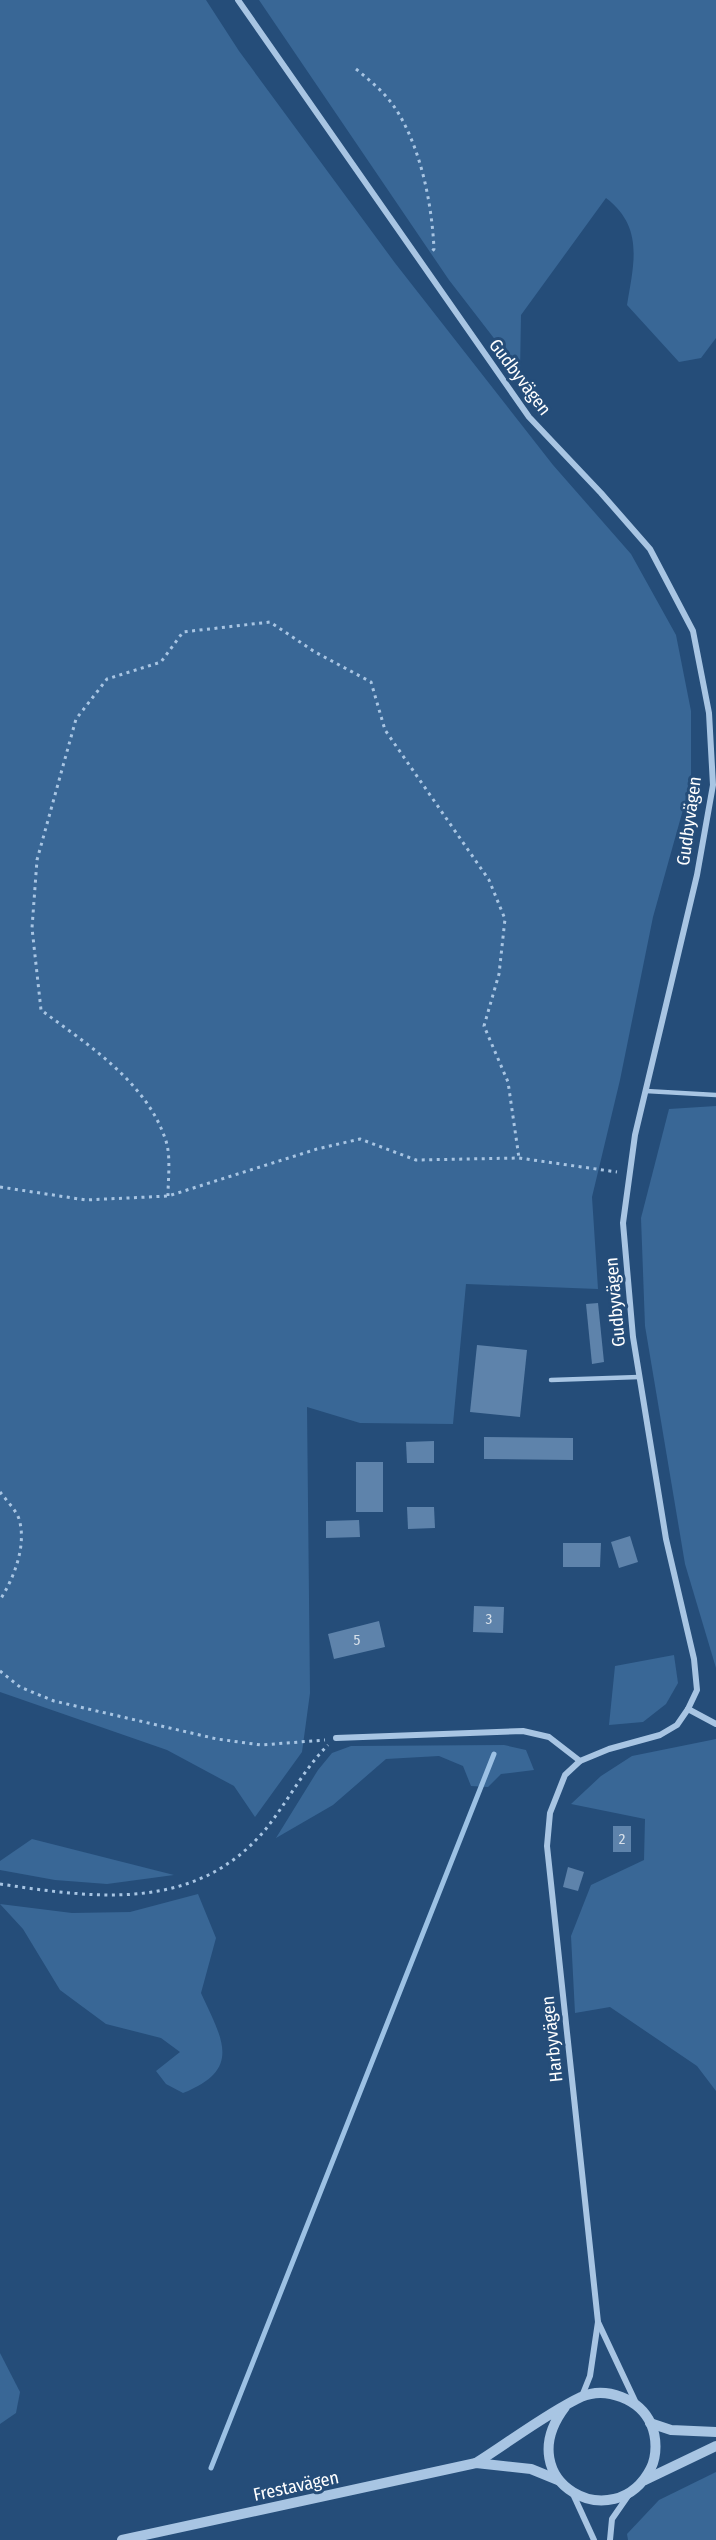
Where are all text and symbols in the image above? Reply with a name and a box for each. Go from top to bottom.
street label: Gudbyvägen [484,334,556,420]
street label: Gudbyvägen [672,775,706,867]
street label: Gudbyvägen [600,1256,630,1348]
house number: 3 [486,1610,493,1628]
house number: 5 [354,1631,361,1649]
house number: 2 [619,1830,626,1848]
street label: Harbyvägen [537,1995,567,2083]
street label: Frestavägen [251,2466,341,2506]

